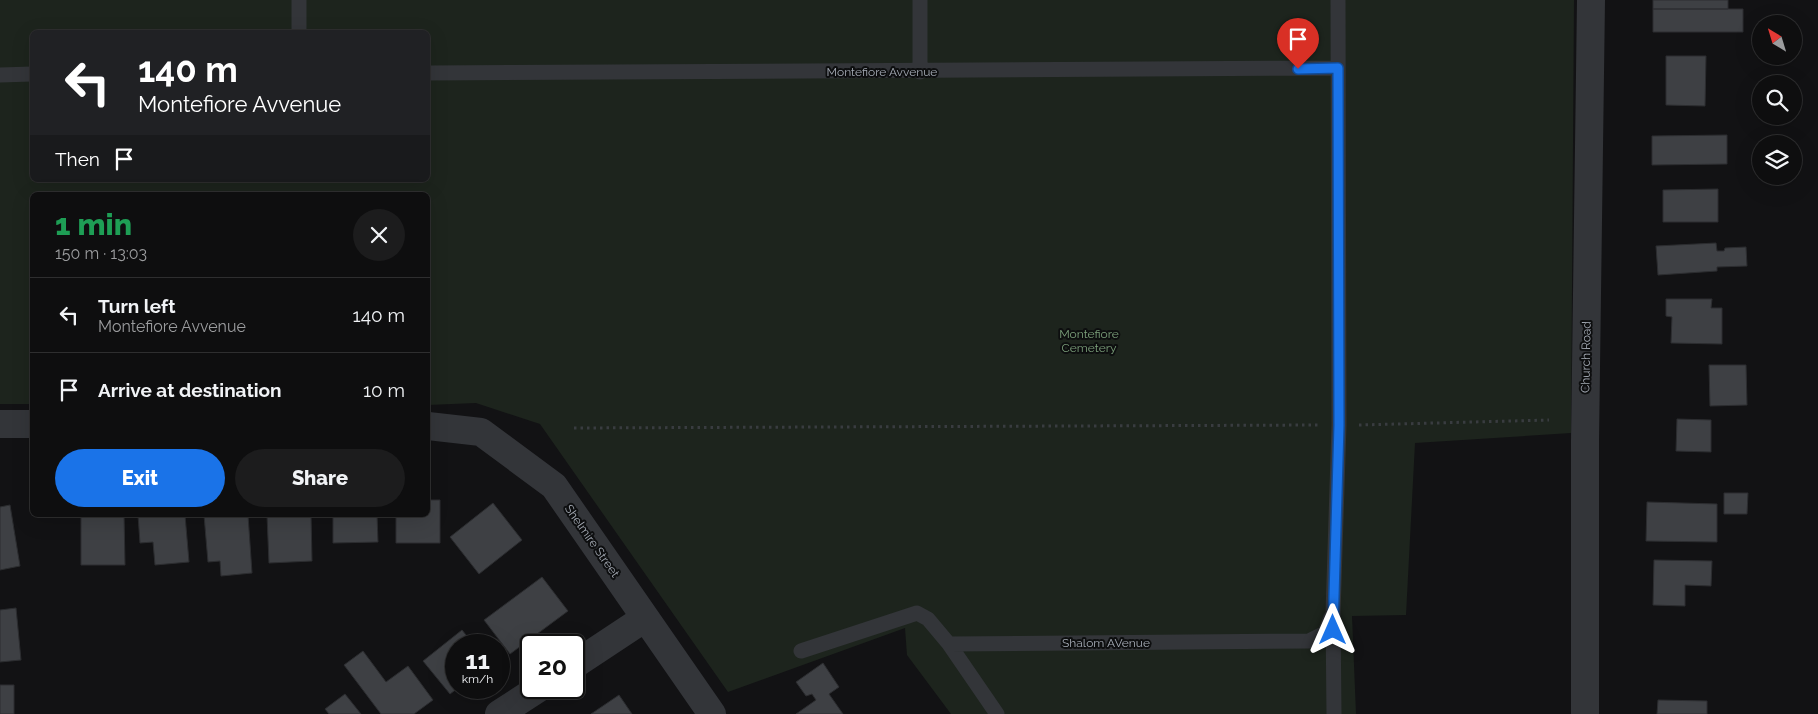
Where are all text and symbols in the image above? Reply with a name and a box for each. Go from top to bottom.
north arrow [1752,15,1802,65]
map controls [1752,15,1802,185]
pin [1277,18,1319,69]
icon: arrive [1284,25,1312,53]
text: 140 m [138,49,238,90]
icon: left [55,50,120,115]
street label: Montefiore Avvenue [827,65,937,79]
button: search [1752,75,1802,125]
text: Montefiore Avvenue [138,91,341,117]
button: layers [1752,135,1802,185]
icon: arrive [110,145,138,173]
text: Then [55,148,100,170]
text: 1 min [55,207,132,242]
button: close [353,209,405,261]
text: 150 m · 13:03 [55,244,147,263]
text: Turn left [98,295,175,317]
icon: left [55,301,83,329]
text: 140 m [353,304,405,326]
text: Montefiore Avvenue [98,317,246,336]
street label: Church Road [1578,321,1594,393]
park label: Montefiore Cemetery [1059,327,1119,355]
icon: arrive [55,376,83,404]
text: Arrive at destination [98,379,282,401]
text: 10 m [363,379,405,401]
button: Exit [55,449,225,507]
button: Share [235,449,405,507]
street label: Shelmire Street [562,502,622,580]
position arrow [1306,603,1358,655]
speed limit sign: 20 [520,634,585,699]
street label: Shalom AVenue [1062,636,1150,650]
text: 11 [465,645,490,675]
text: km/h [462,672,493,686]

